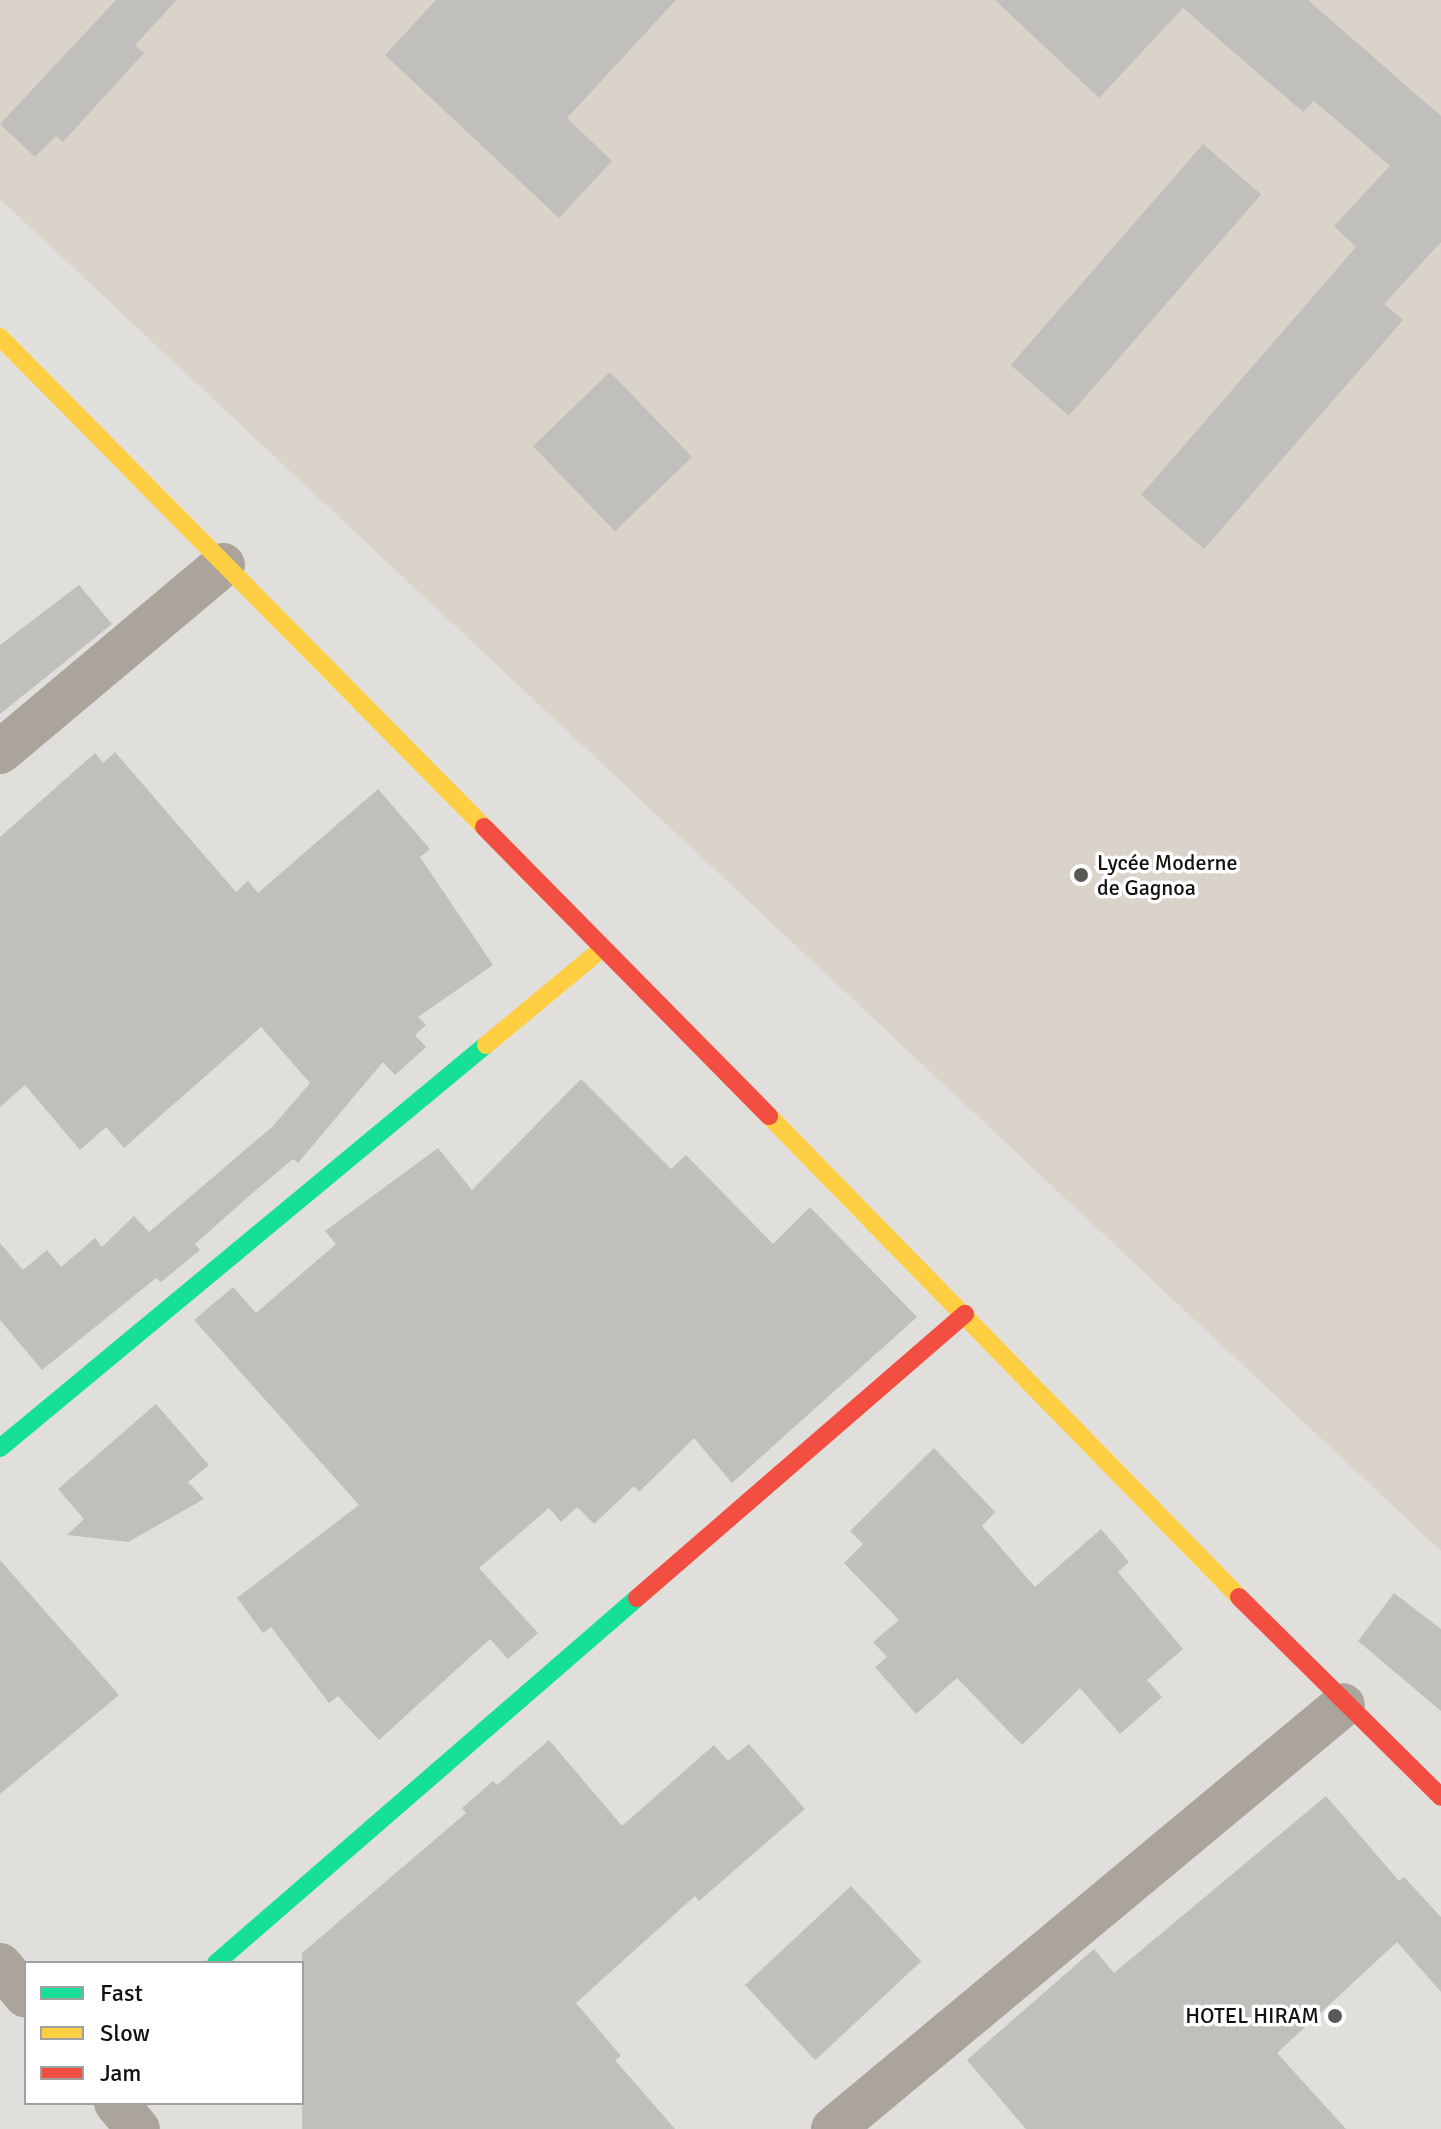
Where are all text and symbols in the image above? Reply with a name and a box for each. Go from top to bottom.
place label: Lycée Moderne de Gagnoa [1097,849,1238,900]
marker: Lycée Moderne de Gagnoa [1072,866,1090,884]
legend [24,1961,304,2105]
text: Fast [100,1978,143,2008]
place label: HOTEL HIRAM [1185,2003,1319,2029]
marker: HOTEL HIRAM [1326,2007,1344,2025]
text: Slow [100,2018,150,2048]
text: Jam [100,2058,141,2088]

